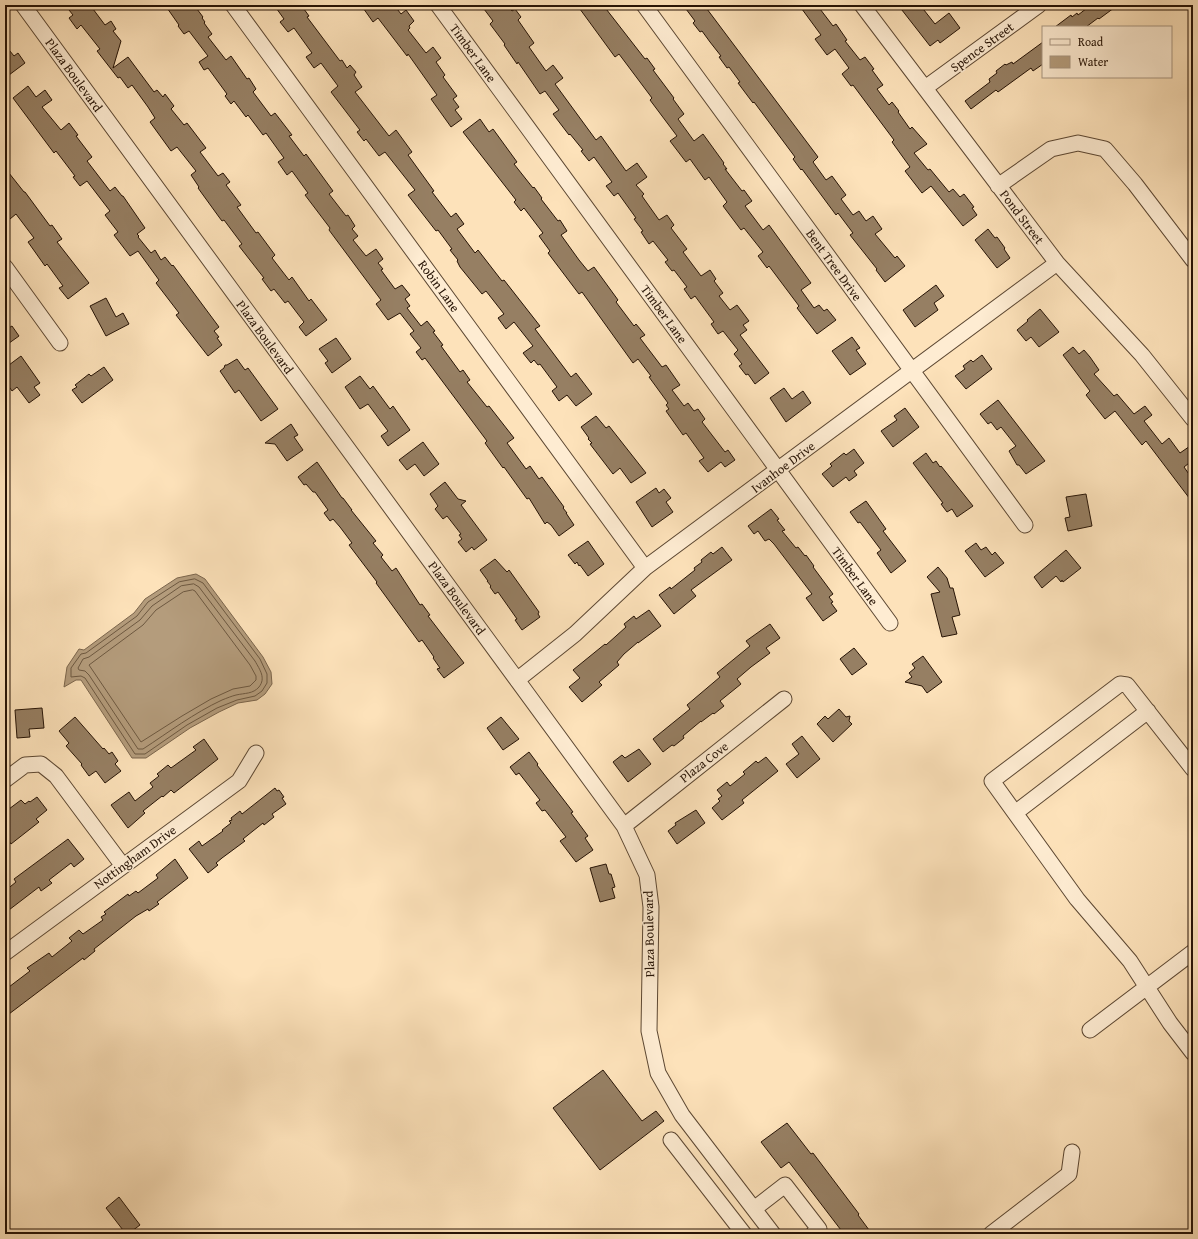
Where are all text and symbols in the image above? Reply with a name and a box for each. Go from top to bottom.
street label: Spence Street [946,17,1018,77]
street label: Timber Lane [445,20,501,86]
legend [1042,26,1172,78]
text: Road [1078,33,1104,50]
street label: Plaza Boulevard [41,34,107,116]
text: Water [1078,53,1108,70]
street label: Pond Street [995,186,1049,248]
street label: Bent Tree Drive [801,225,867,305]
street label: Robin Lane [414,256,464,316]
street label: Timber Lane [636,281,692,347]
street label: Plaza Boulevard [232,296,298,378]
street label: Ivanhoe Drive [747,437,819,497]
street label: Timber Lane [827,543,883,609]
street label: Plaza Boulevard [424,557,490,639]
street label: Plaza Cove [676,737,732,787]
street label: Nottingham Drive [90,821,180,893]
street label: Plaza Boulevard [639,890,659,978]

